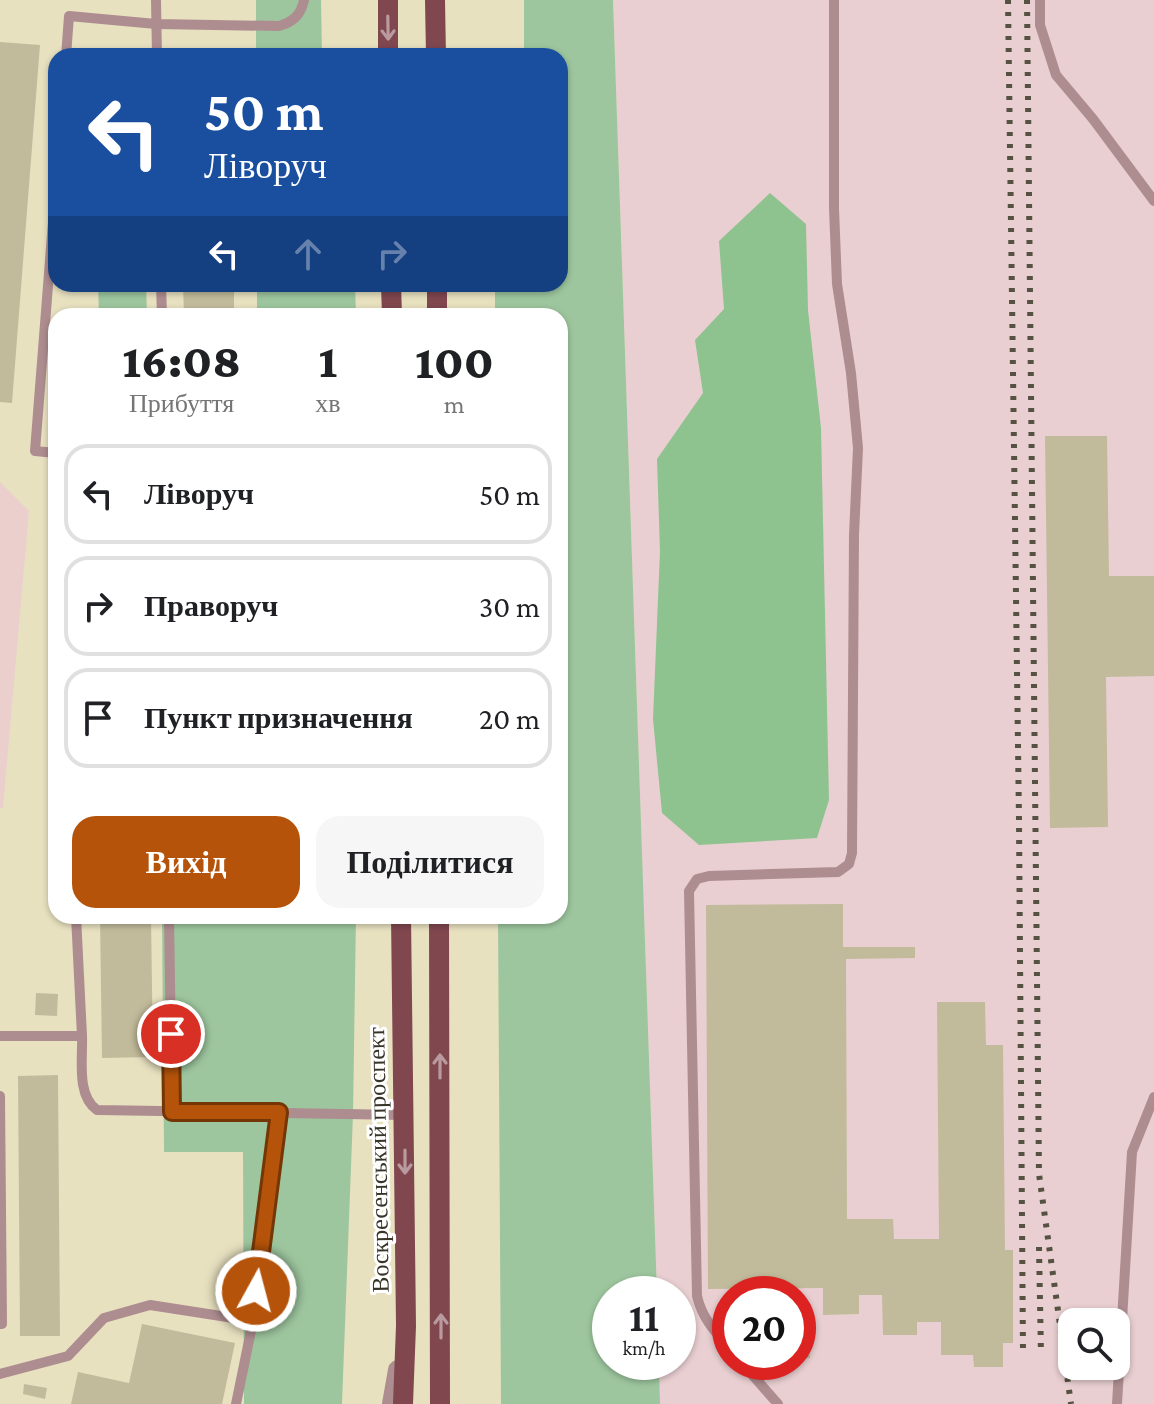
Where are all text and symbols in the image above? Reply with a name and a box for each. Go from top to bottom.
one-way arrow [380,14,396,41]
icon: left [72,80,176,184]
text: 50 m [204,80,324,142]
text: Ліворуч [204,146,327,186]
icon: left [202,232,246,276]
icon: ahead [286,232,330,276]
icon: right [370,232,414,276]
text: 16:08 [122,334,241,387]
text: 1 [319,334,337,387]
text: 100 [415,335,494,388]
text: Прибуття [129,389,234,418]
text: хв [315,389,341,418]
text: m [444,390,465,419]
icon: left [76,472,120,516]
text: Ліворуч [144,477,254,510]
text: 50 m [479,478,540,511]
icon: right [76,584,120,628]
text: Праворуч [144,589,278,622]
text: 30 m [479,590,540,623]
icon: arrive [76,696,120,740]
text: Пункт призначення [144,701,413,734]
text: 20 m [479,702,540,735]
button: Вихід [72,816,300,908]
button: Поділитися [316,816,544,908]
pin [137,1000,205,1068]
icon: arrive [149,1012,193,1056]
street label: Воскресенський проспект [362,1027,394,1293]
one-way arrow [432,1053,448,1080]
one-way arrow [397,1148,413,1175]
position arrow [214,1249,298,1333]
speed limit sign: 20 [712,1276,816,1380]
text: 11 [629,1295,659,1340]
map controls [1058,1308,1130,1380]
button: search [1058,1308,1130,1380]
one-way arrow [433,1313,449,1340]
text: km/h [622,1337,666,1359]

